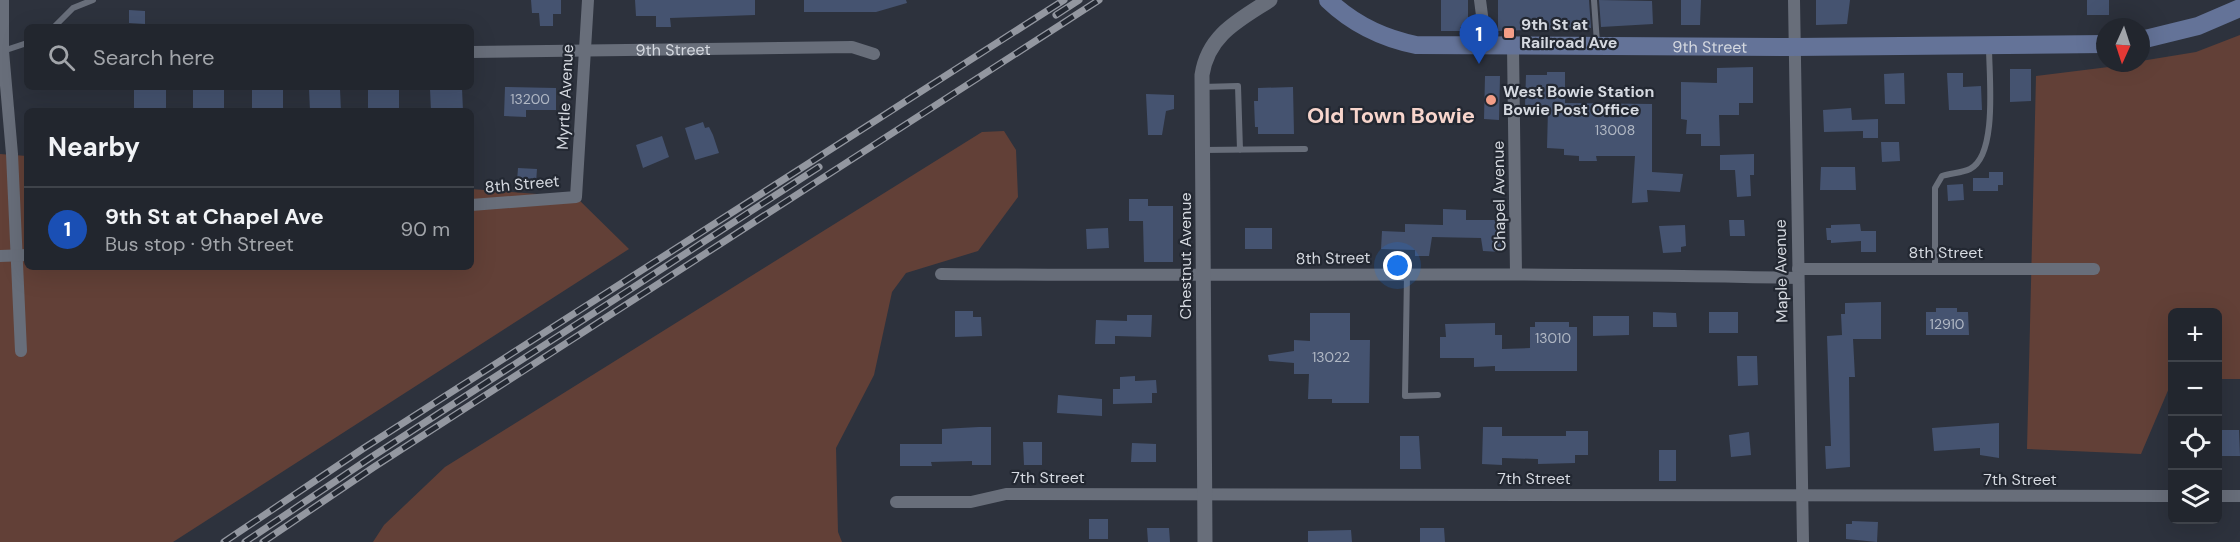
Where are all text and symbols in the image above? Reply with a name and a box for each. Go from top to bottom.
pin: 1 [1460,14,1498,64]
place label: 9th St at Railroad Ave [1521,14,1617,53]
north arrow [2096,18,2150,72]
search box [24,24,474,90]
marker: 9th St at Railroad Ave [1502,26,1516,40]
street label: 9th Street [1672,36,1747,57]
street label: 9th Street [635,38,711,60]
icon: search [45,41,78,74]
text: Search here [93,43,214,72]
street label: Myrtle Avenue [552,44,578,150]
place label: West Bowie Station Bowie Post Office [1503,81,1654,120]
house number: 13200 [510,90,550,108]
marker: West Bowie Station Bowie Post Office [1484,93,1498,107]
district label: Old Town Bowie [1307,101,1475,130]
house number: 13008 [1595,121,1635,139]
text: Nearby [48,130,140,164]
street label: Chapel Avenue [1488,140,1510,252]
street label: 8th Street [484,170,560,198]
street label: Chestnut Avenue [1175,193,1196,319]
text: 9th St at Chapel Ave [105,202,324,231]
text: 1 [64,216,71,242]
text: 90 m [401,216,450,242]
street label: Maple Avenue [1770,219,1792,323]
text: Bus stop · 9th Street [105,231,294,257]
street label: 8th Street [1909,242,1983,263]
street label: 8th Street [1295,247,1371,269]
your location [1383,251,1412,280]
map controls [2168,308,2222,524]
button: + [2168,308,2222,362]
house number: 12910 [1930,315,1964,333]
house number: 13010 [1535,329,1571,347]
house number: 13022 [1312,348,1350,366]
button: − [2168,362,2222,416]
button: locate [2168,416,2222,470]
street label: 7th Street [1011,467,1085,488]
street label: 7th Street [1497,468,1571,489]
street label: 7th Street [1983,469,2057,490]
button: layers [2168,470,2222,524]

